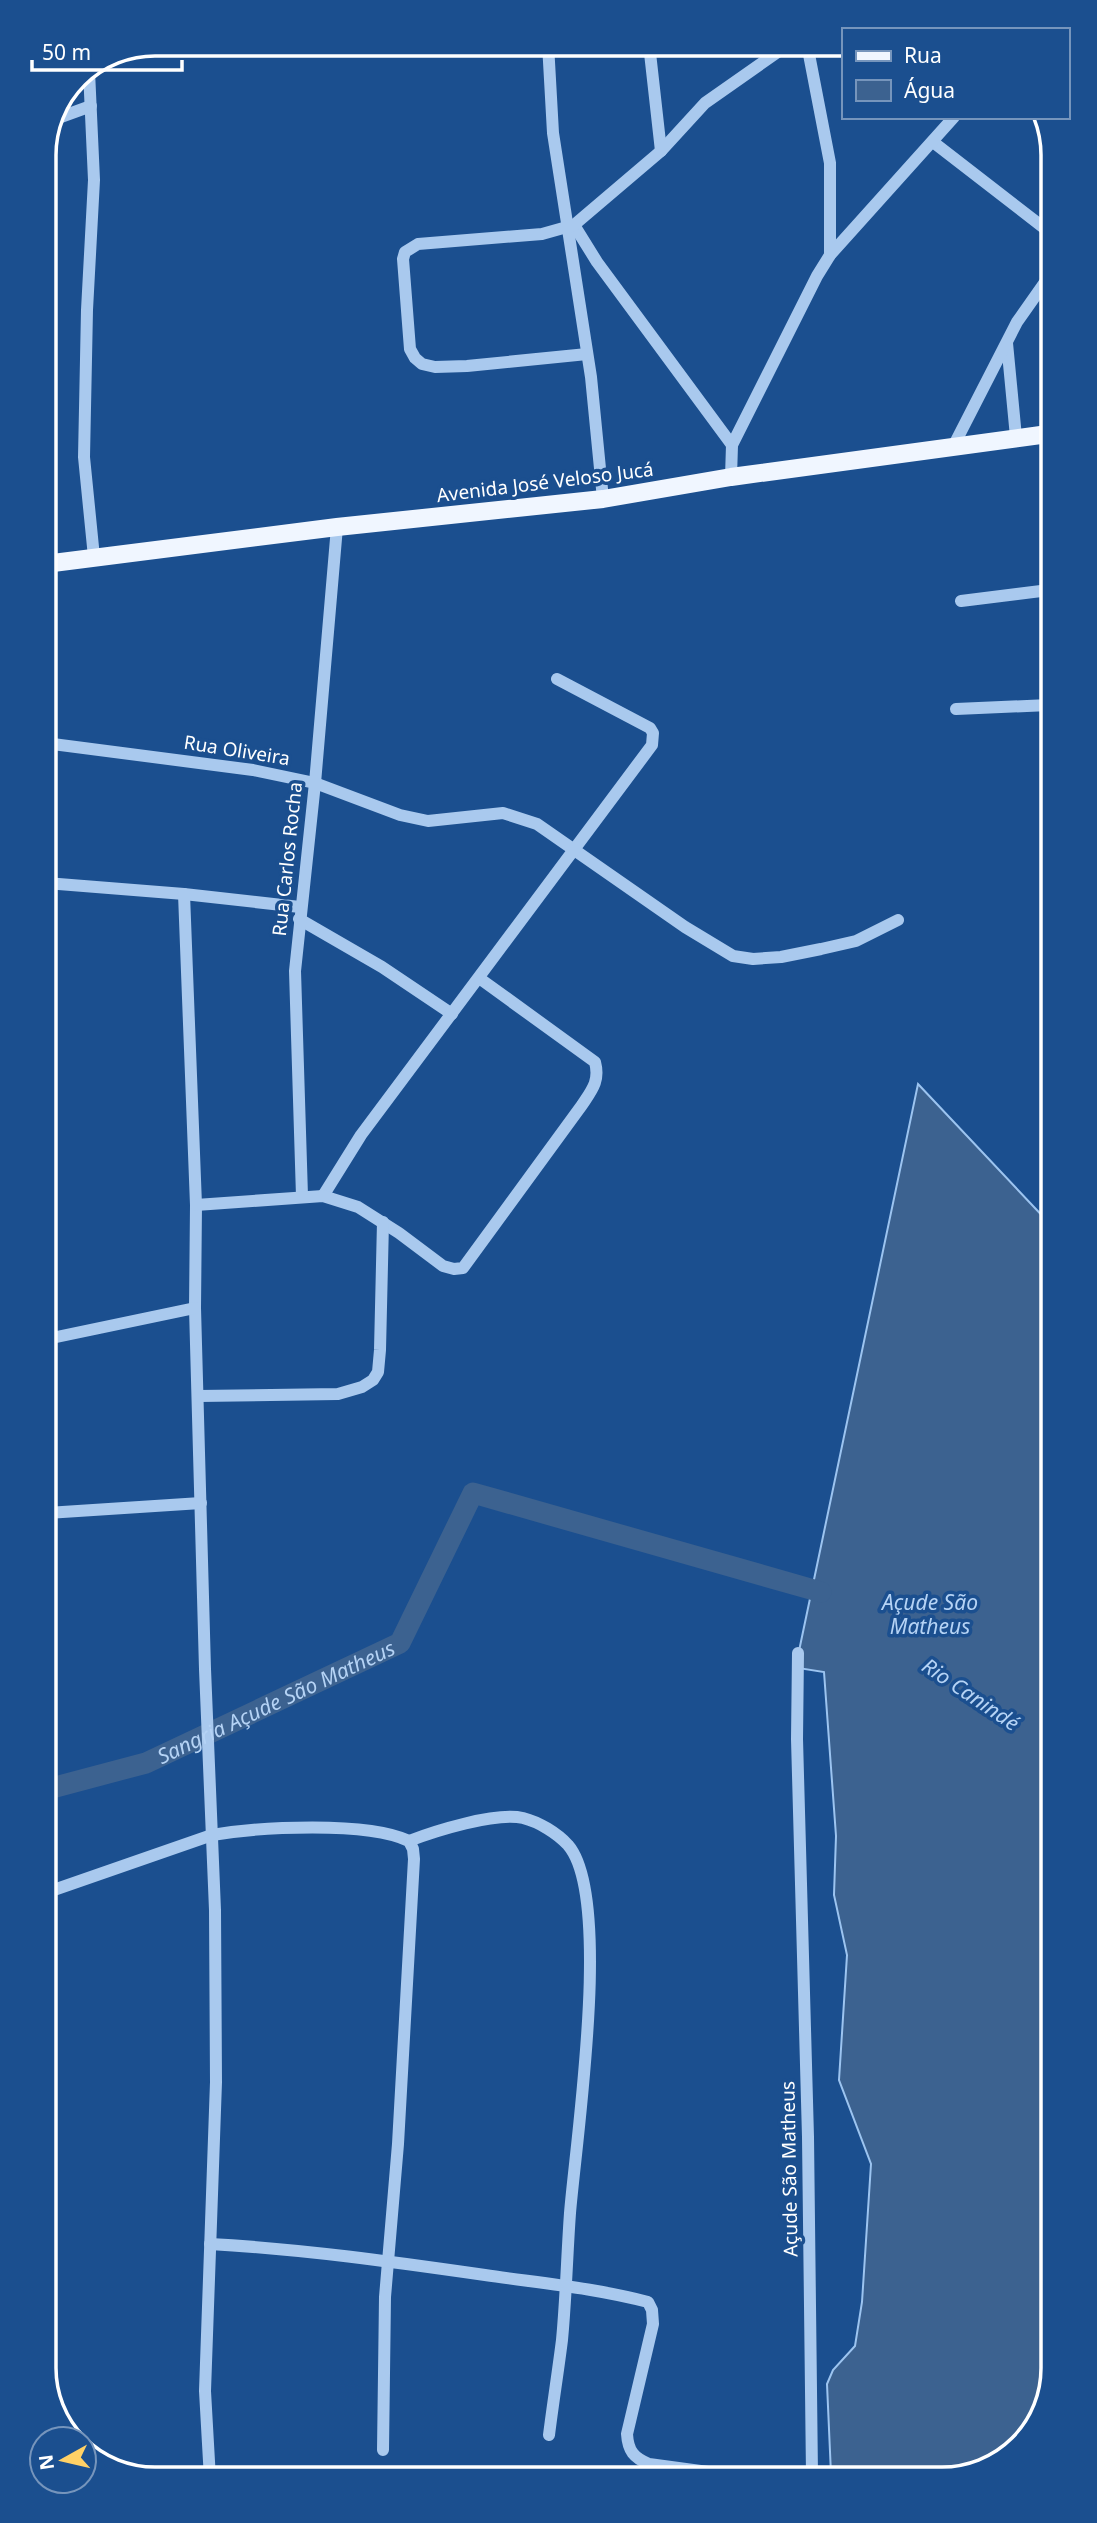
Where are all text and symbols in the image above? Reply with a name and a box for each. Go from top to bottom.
scale bar [32,28,182,72]
legend [842,28,1069,119]
text: 50 m [42,38,91,66]
text: Rua [904,41,942,69]
text: Água [904,76,955,104]
street label: Avenida José Veloso Jucá [435,456,655,508]
street label: Rua Oliveira [182,729,292,771]
street label: Rua Carlos Rocha [266,781,308,937]
water label: Açude São Matheus [880,1588,978,1640]
water label: Sangria Açude São Matheus [152,1633,399,1770]
water label: Rio Canindé [917,1651,1025,1737]
street label: Açude São Matheus [774,2081,804,2257]
north arrow [28,2425,98,2495]
text: N [32,2453,60,2472]

